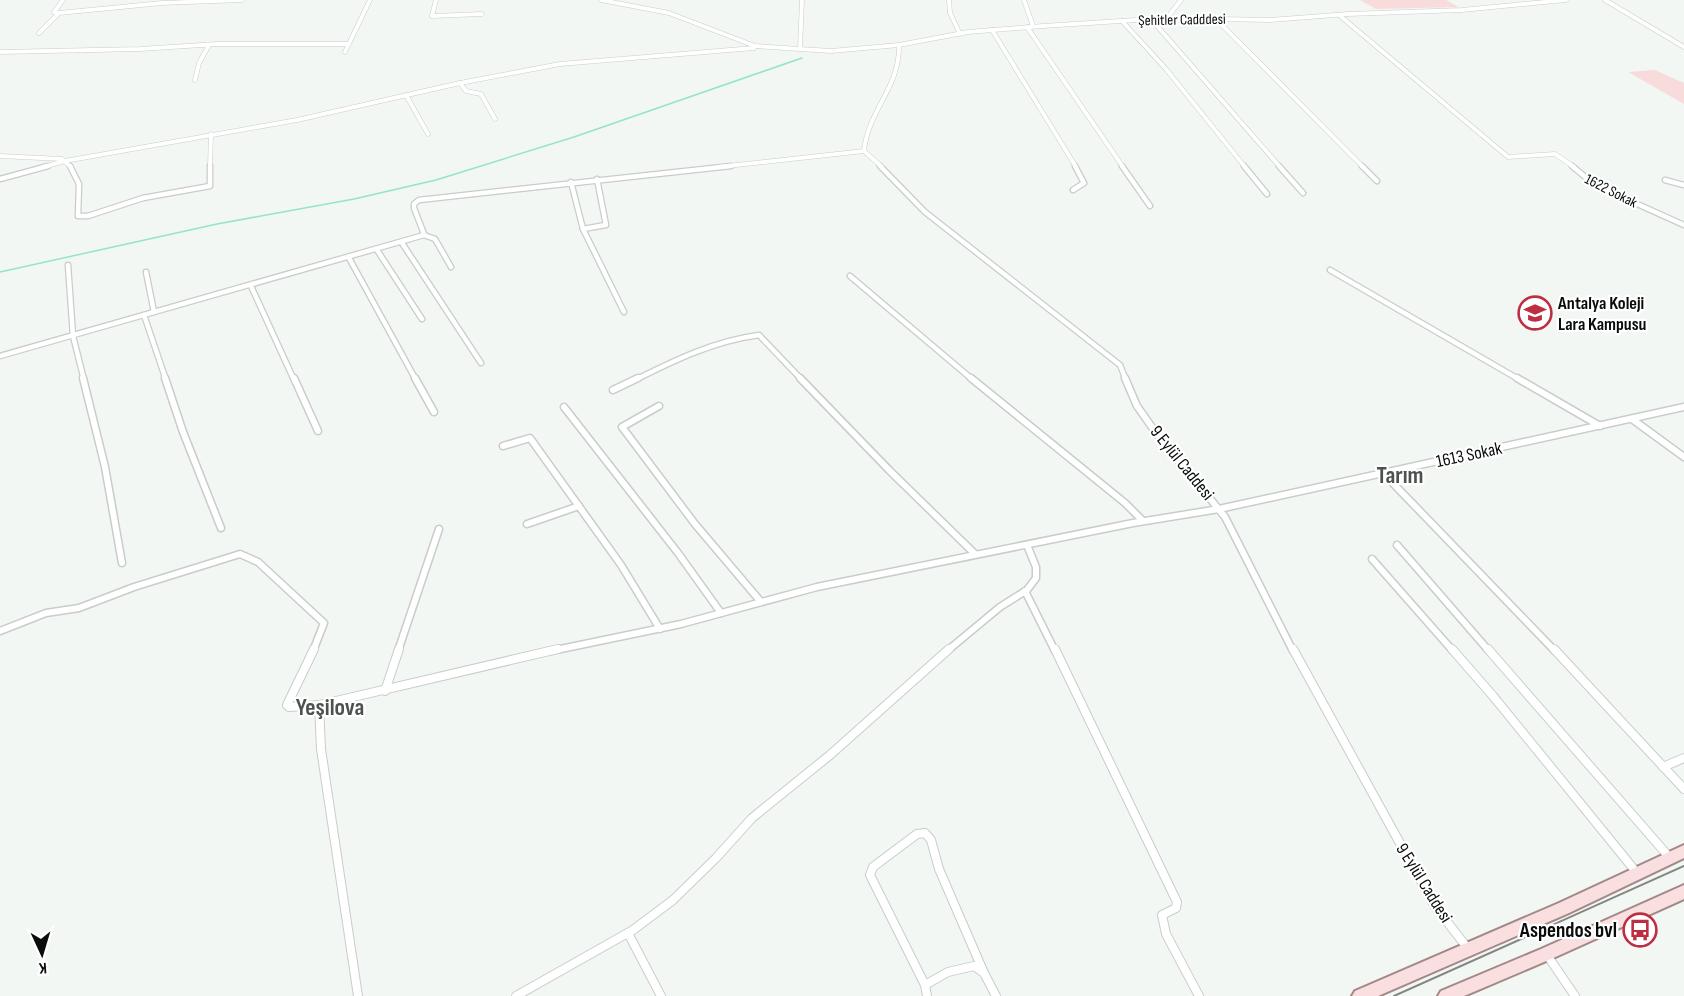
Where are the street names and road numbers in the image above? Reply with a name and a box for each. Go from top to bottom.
street label: Şehitler Cadddesi [1138,10,1226,30]
street label: 1622 Sokak [1581,170,1641,212]
street label: 9 Eylül Caddesi [1146,422,1218,504]
street label: 1613 Sokak [1434,438,1504,472]
street label: 9 Eylül Caddesi [1391,839,1457,927]

